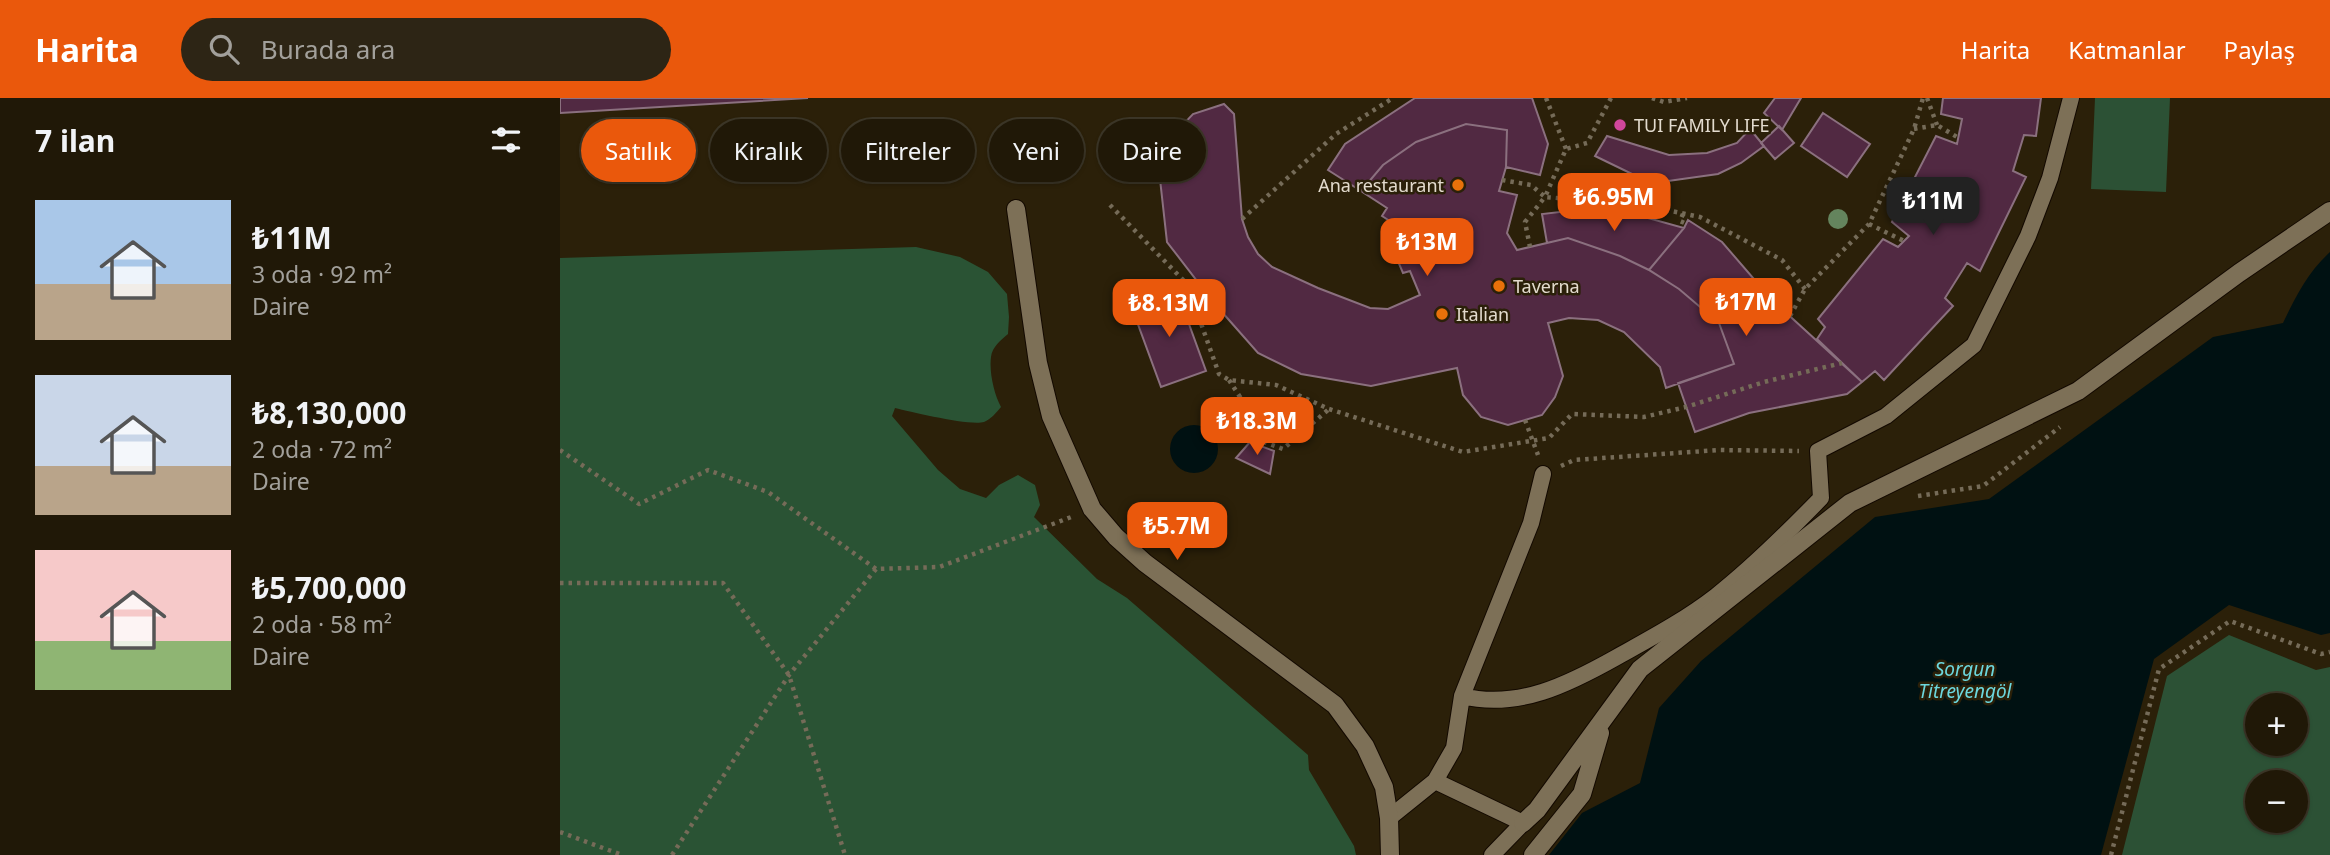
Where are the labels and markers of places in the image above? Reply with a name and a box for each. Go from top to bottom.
place label: TUI FAMILY LIFE [1634,113,1770,137]
marker: TUI FAMILY LIFE [1612,117,1628,133]
place label: Ana restaurant [1318,173,1445,197]
pin: ₺6.95M [1557,174,1671,233]
marker: Ana restaurant [1450,177,1466,193]
pin: ₺11M [1892,178,1974,237]
pin: ₺13M [1386,218,1468,278]
place label: Taverna [1513,274,1580,298]
marker: Taverna [1491,278,1507,294]
pin: ₺17M [1705,278,1787,338]
pin: ₺8.13M [1112,280,1226,339]
place label: Italian [1456,302,1509,326]
marker: Italian [1434,306,1450,322]
pin: ₺18.3M [1200,398,1314,457]
pin: ₺5.7M [1128,503,1226,562]

